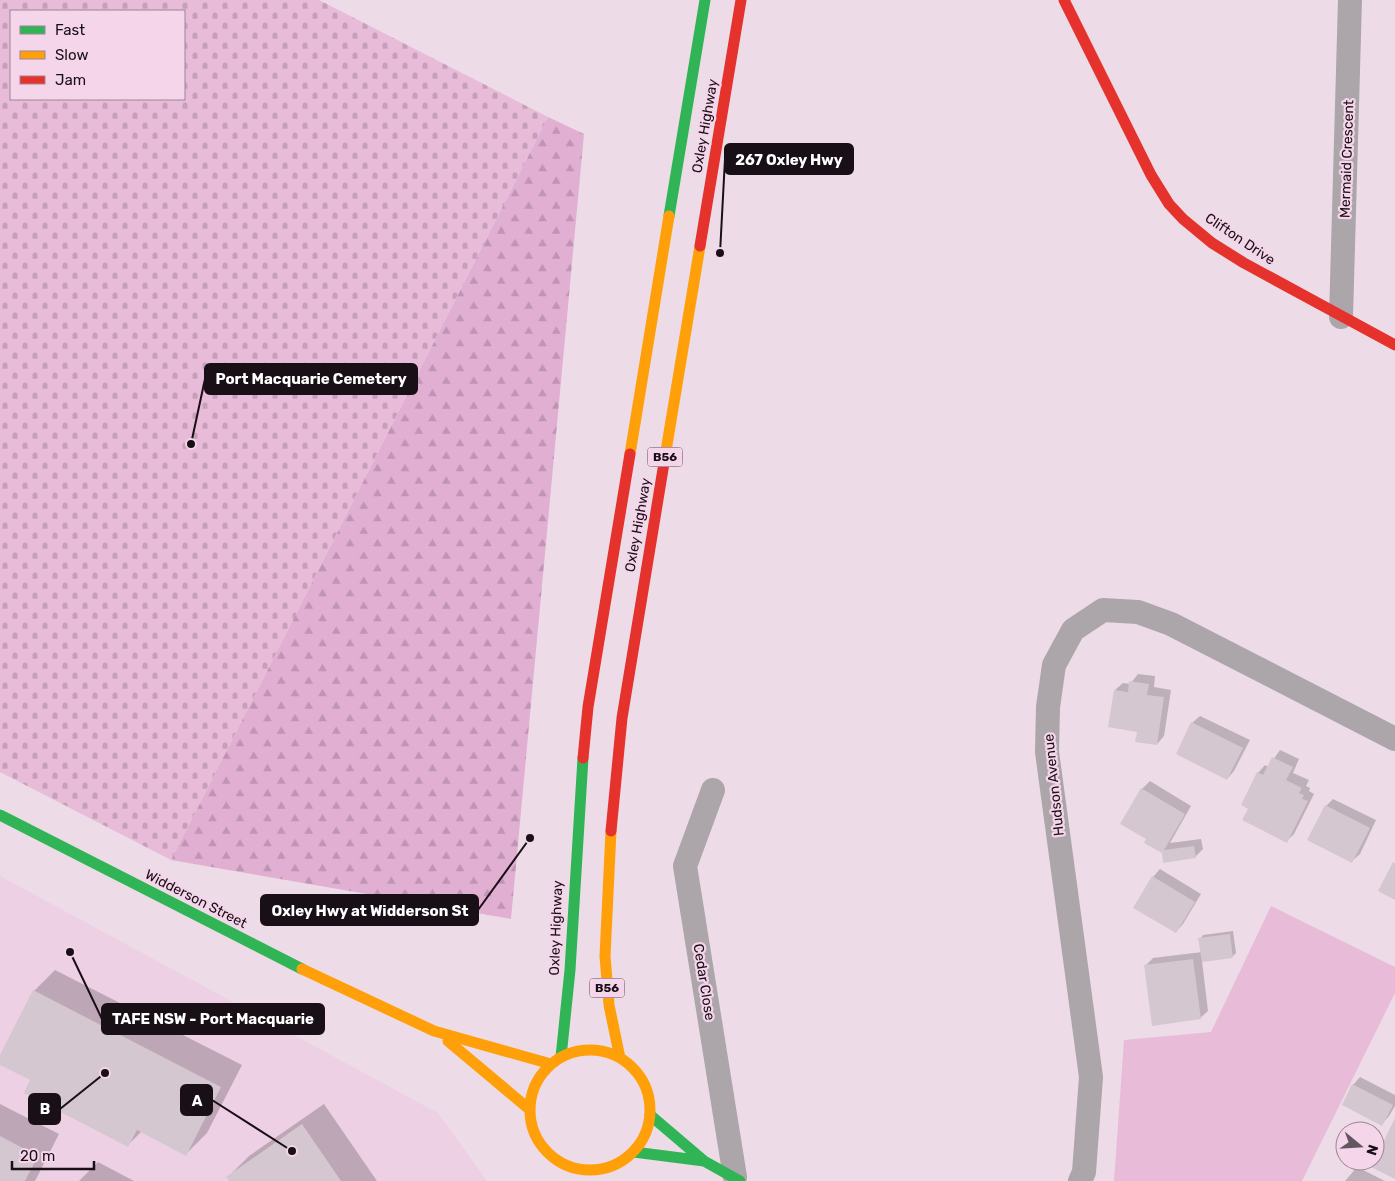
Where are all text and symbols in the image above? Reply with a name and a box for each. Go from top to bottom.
legend [10,10,185,100]
text: Fast [55,21,85,39]
text: Slow [55,46,88,64]
text: Jam [55,71,86,89]
street label: Oxley Highway [688,77,722,174]
street label: Mermaid Crescent [1336,99,1358,219]
callout: 267 Oxley Hwy [725,144,853,174]
text: 267 Oxley Hwy [735,151,843,169]
street label: Clifton Drive [1202,209,1278,269]
callout: Port Macquarie Cemetery [205,364,417,394]
text: Port Macquarie Cemetery [215,370,407,388]
road number: B56 [648,448,682,467]
street label: Oxley Highway [621,476,655,573]
street label: Hudson Avenue [1040,733,1068,837]
street label: Widderson Street [142,866,250,932]
street label: Oxley Highway [546,880,566,976]
callout: Oxley Hwy at Widderson St [261,895,478,925]
text: Oxley Hwy at Widderson St [271,902,469,920]
street label: Cedar Close [690,942,718,1022]
road number: B56 [590,978,624,998]
callout: TAFE NSW - Port Macquarie [102,1004,324,1034]
text: TAFE NSW - Port Macquarie [112,1010,314,1028]
callout: A [181,1085,212,1115]
text: A [192,1092,203,1110]
callout: B [29,1094,60,1124]
text: B [40,1100,50,1118]
north arrow [1335,1121,1385,1171]
scale bar [12,1138,95,1170]
text: N [1362,1142,1382,1157]
text: 20 m [20,1147,55,1165]

